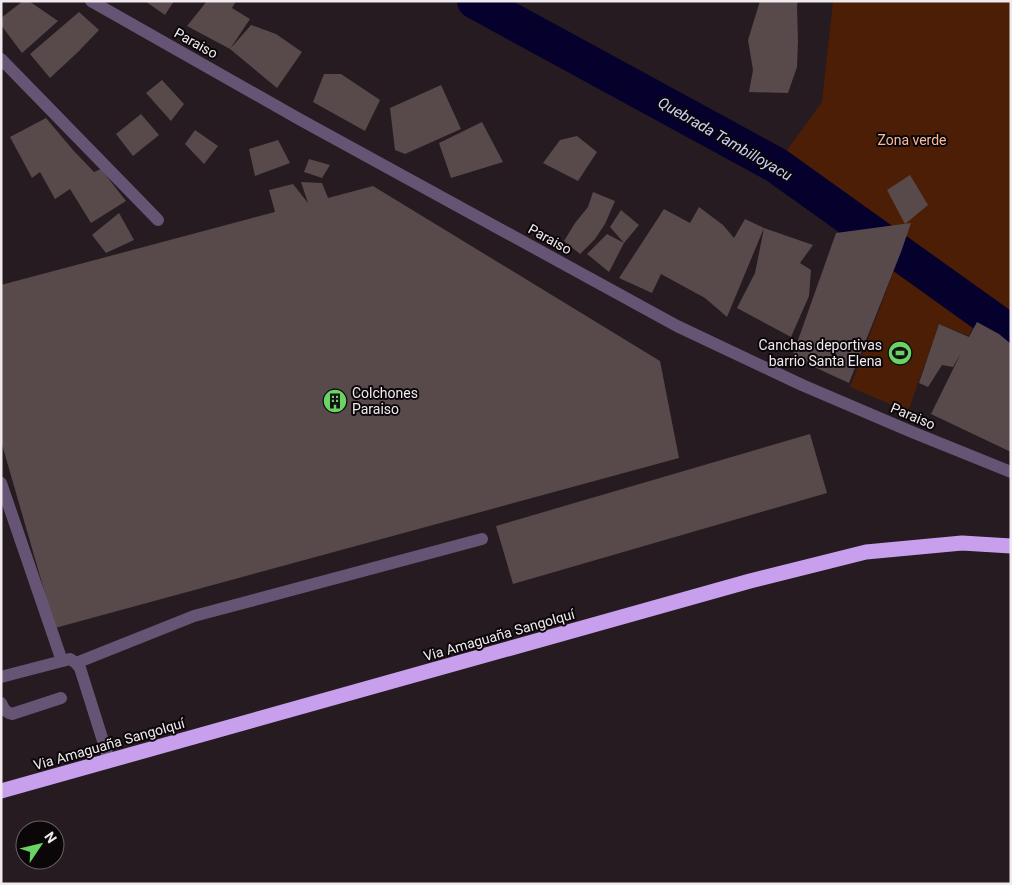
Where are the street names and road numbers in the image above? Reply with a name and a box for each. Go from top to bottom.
street label: Paraiso [172,25,220,61]
street label: Paraiso [526,221,574,257]
street label: Paraiso [888,399,938,433]
street label: Via Amaguaña Sangolquí [422,606,577,664]
street label: Via Amaguaña Sangolquí [32,715,187,773]

